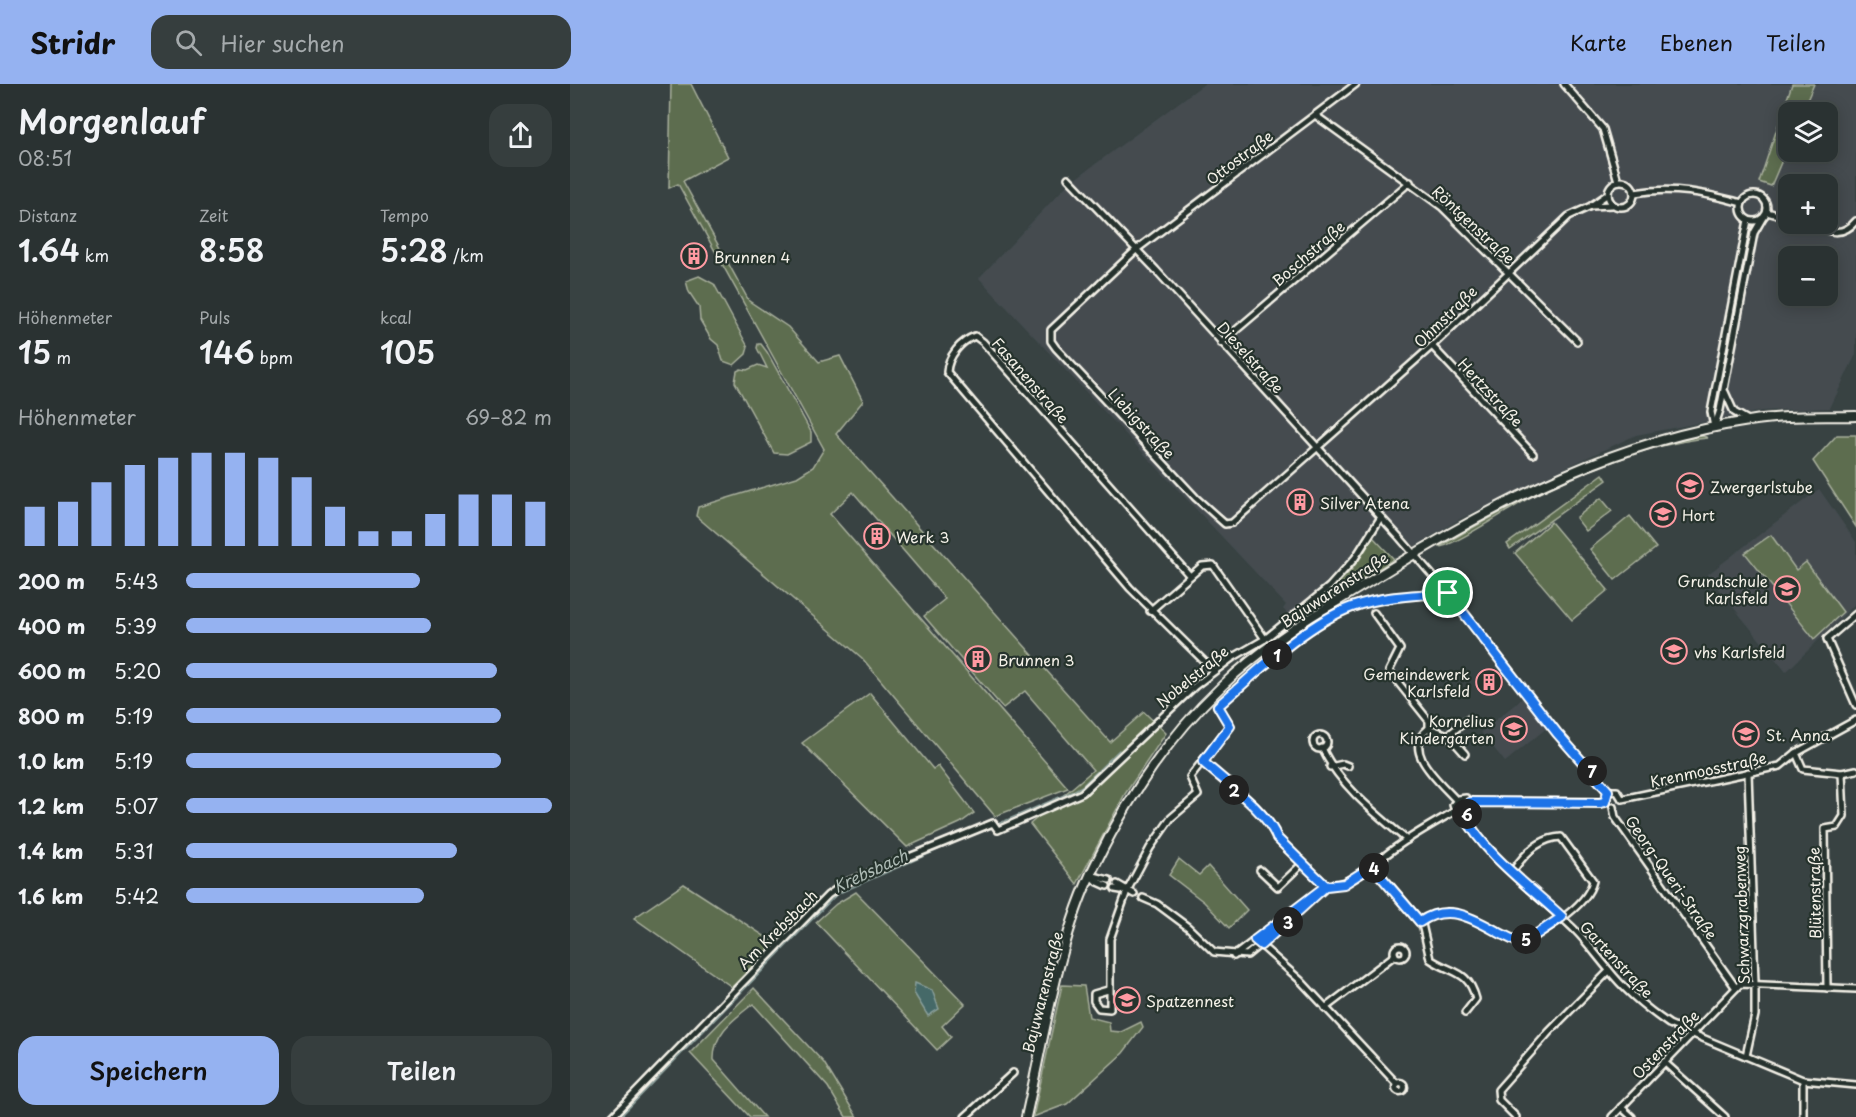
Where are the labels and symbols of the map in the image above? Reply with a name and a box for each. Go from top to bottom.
street label: Ottostraße [1201,124,1277,190]
street label: Röntgenstraße [1427,179,1521,269]
street label: Boschstraße [1266,215,1350,291]
building icon: Brunnen 4 [679,241,709,271]
place label: Brunnen 4 [714,245,791,268]
street label: Ohmstraße [1408,280,1482,352]
street label: Dieselstraße [1212,316,1290,398]
street label: Fasanenstraße [987,332,1075,428]
street label: Hertzstraße [1453,352,1529,432]
street label: Liebigstraße [1103,383,1181,463]
school or university icon: Zwergerlstube [1675,471,1705,501]
place label: Zwergerlstube [1710,475,1813,498]
building icon: Silver Atena [1285,487,1315,517]
place label: Silver Atena [1320,491,1410,514]
school or university icon: Hort [1648,499,1678,529]
place label: Hort [1682,503,1715,526]
building icon: Werk 3 [862,521,892,551]
place label: Werk 3 [896,525,949,548]
street label: Bajuwarenstraße [1276,546,1392,632]
pin [1422,567,1473,618]
place label: Grundschule Karlsfeld [1677,569,1768,609]
school or university icon: Grundschule Karlsfeld [1772,574,1802,604]
school or university icon: vhs Karlsfeld [1659,636,1689,666]
street label: Nobelstraße [1151,640,1233,712]
pin: 1 [1262,640,1292,670]
place label: vhs Karlsfeld [1694,640,1785,663]
building icon: Brunnen 3 [963,644,993,674]
place label: Brunnen 3 [998,648,1075,671]
place label: Gemeindewerk Karlsfeld [1363,662,1470,702]
building icon: Gemeindewerk Karlsfeld [1474,667,1504,697]
place label: Kornelius Kindergarten [1399,709,1494,749]
school or university icon: Kornelius Kindergarten [1499,714,1529,744]
school or university icon: St. Anna [1731,719,1761,749]
place label: St. Anna [1766,723,1831,746]
street label: Krenmoosstraße [1648,745,1768,793]
pin: 7 [1577,756,1607,786]
pin: 2 [1219,775,1249,805]
pin: 6 [1452,799,1482,829]
street label: Georg-Queri-Straße [1620,810,1724,944]
water label: Krebsbach [829,842,912,898]
street label: Schwarzgrabenweg [1727,845,1755,985]
street label: Blütenstraße [1802,847,1826,939]
pin: 4 [1359,853,1389,883]
street label: Am Krebsbach [732,884,822,974]
pin: 3 [1273,907,1303,937]
street label: Gartenstraße [1575,915,1659,1003]
pin: 5 [1511,924,1541,954]
street label: Bajuwarenstraße [1016,929,1068,1055]
school or university icon: Spatzennest [1112,985,1142,1015]
place label: Spatzennest [1146,989,1234,1012]
street label: Ostenstraße [1626,1004,1704,1084]

